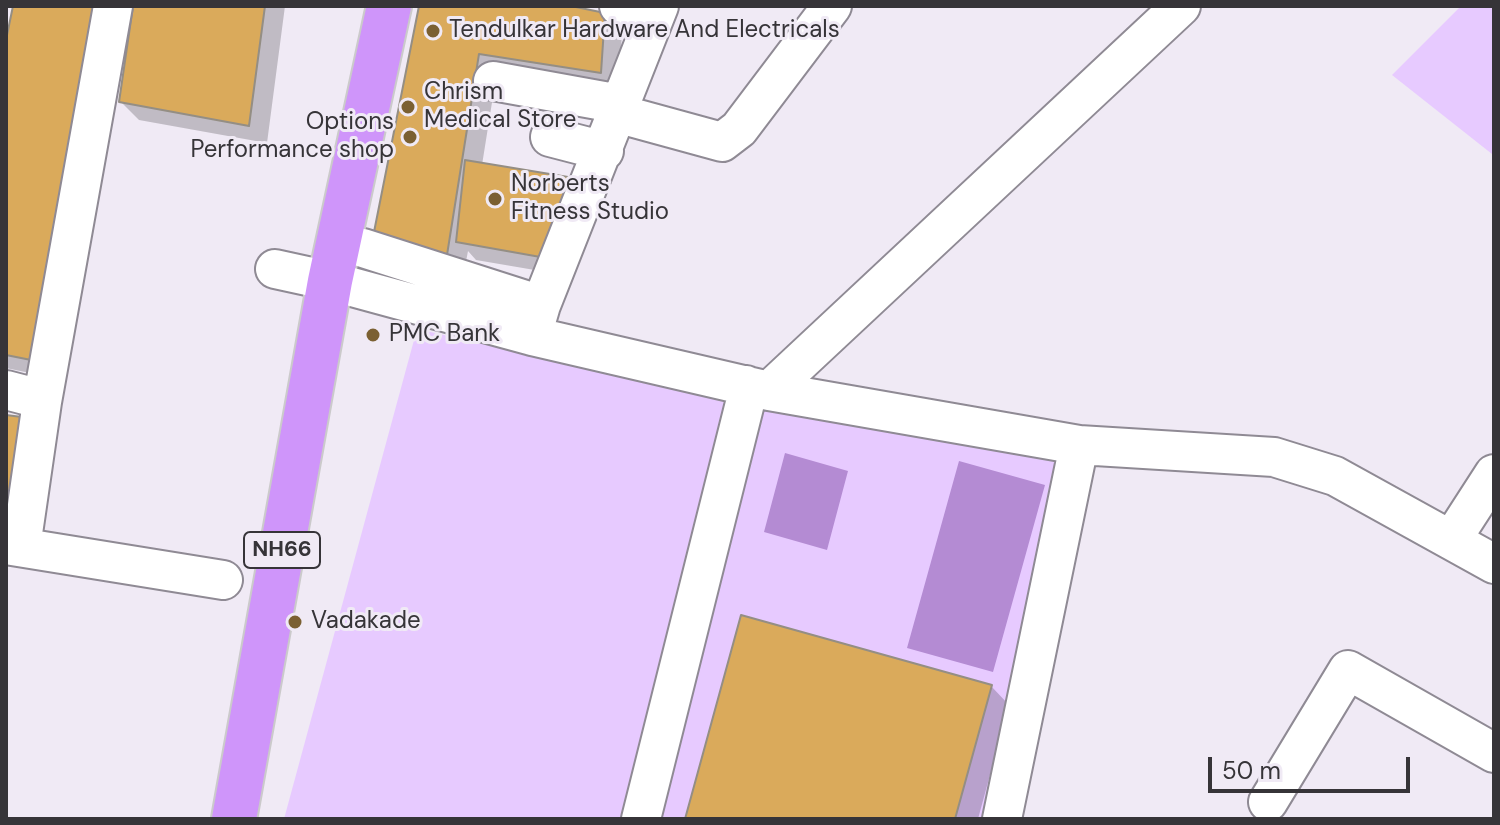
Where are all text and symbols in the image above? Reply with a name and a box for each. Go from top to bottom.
place label: Tendulkar Hardware And Electricals [449,17,840,45]
marker: Tendulkar Hardware And Electricals [424,22,442,40]
place label: Chrism Medical Store [424,79,576,135]
marker: Chrism Medical Store [399,98,417,116]
place label: Options Performance shop [190,109,394,165]
marker: Options Performance shop [401,128,419,146]
place label: Norberts Fitness Studio [511,171,669,227]
marker: Norberts Fitness Studio [486,190,504,208]
place label: PMC Bank [389,321,500,349]
marker: PMC Bank [364,326,382,344]
road number: NH66 [244,532,320,568]
place label: Vadakade [311,608,421,636]
marker: Vadakade [286,613,304,631]
scale bar [1212,741,1414,791]
text: 50 m [1222,755,1281,786]

